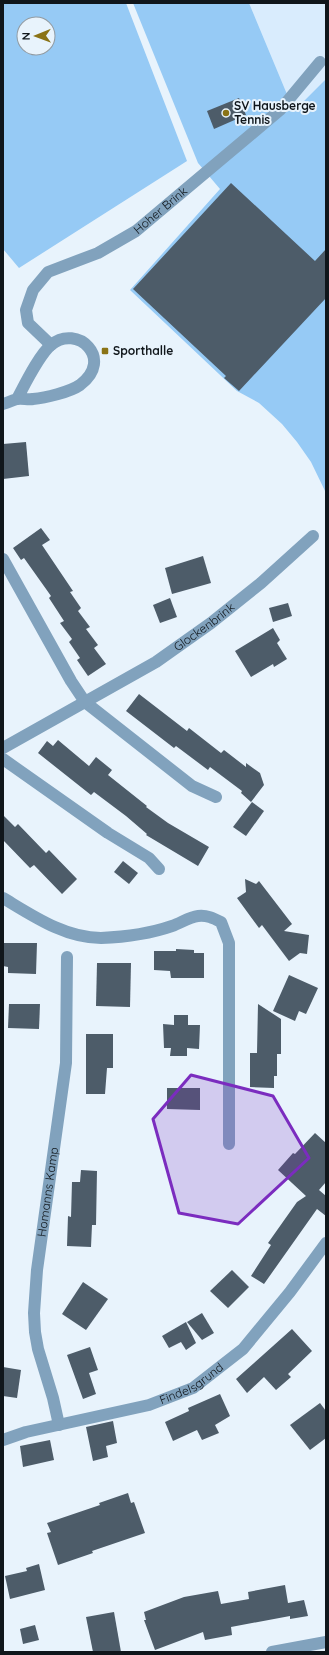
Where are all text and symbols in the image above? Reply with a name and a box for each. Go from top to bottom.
north arrow [16,16,56,56]
text: N [19,32,33,40]
place label: SV Hausberge Tennis [234,98,316,127]
marker: SV Hausberge Tennis [221,108,231,118]
street label: Hoher Brink [130,183,190,237]
place label: Sporthalle [113,343,173,358]
marker: Sporthalle [100,346,110,356]
street label: Glockenbrink [170,599,237,654]
street label: Homanns Kamp [34,1146,61,1238]
street label: Findelsgrund [157,1359,226,1407]

